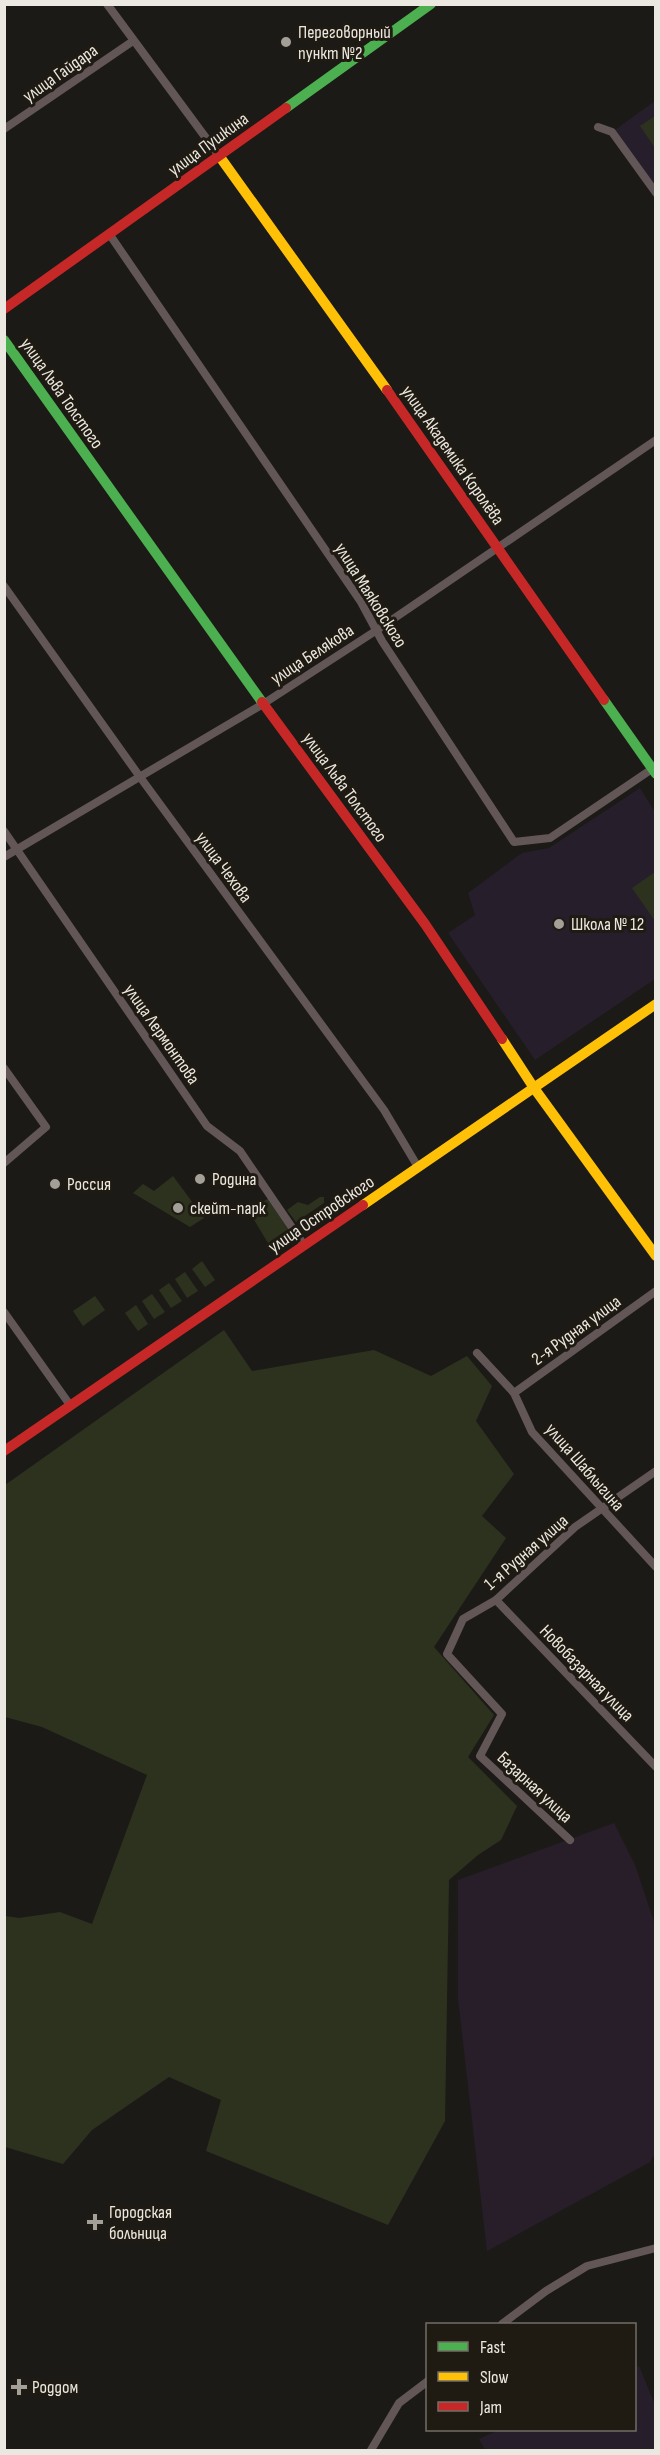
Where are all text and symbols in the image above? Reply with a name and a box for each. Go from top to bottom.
place label: Переговорный пункт №2 [298,22,391,64]
marker: Переговорный пункт №2 [279,35,293,49]
street label: улица Гайдара [19,40,102,107]
street label: улица Пушкина [164,108,253,181]
street label: улица Льва Толстого [16,334,108,453]
street label: улица Академика Королёва [397,382,509,529]
street label: улица Маяковского [330,539,411,652]
street label: улица Белякова [267,620,358,689]
street label: улица Льва Толстого [298,728,391,846]
street label: улица Чехова [191,828,256,907]
place label: Школа № 12 [571,914,644,935]
marker: Школа № 12 [552,917,566,931]
street label: улица Лермонтова [119,980,204,1089]
place label: Родина [212,1169,257,1190]
street label: улица Островского [264,1171,378,1258]
marker: Родина [193,1172,207,1186]
place label: Россия [67,1174,111,1195]
marker: Россия [48,1177,62,1191]
place label: скейт-парк [190,1198,266,1219]
marker: скейт-парк [171,1201,185,1215]
street label: 2-я Рудная улица [528,1291,625,1370]
street label: улица Шаблыгина [541,1419,629,1516]
street label: 1-я Рудная улица [480,1510,573,1594]
street label: Новобазарная улица [535,1621,638,1726]
street label: Базарная улица [493,1747,577,1827]
place label: Городская больница [109,2202,172,2244]
marker: Городская больница [86,2213,104,2231]
legend [426,2323,636,2431]
text: Fast [480,2337,506,2358]
text: Slow [480,2367,509,2388]
place label: Роддом [32,2377,78,2398]
marker: Роддом [10,2378,28,2396]
text: Jam [479,2397,502,2418]

